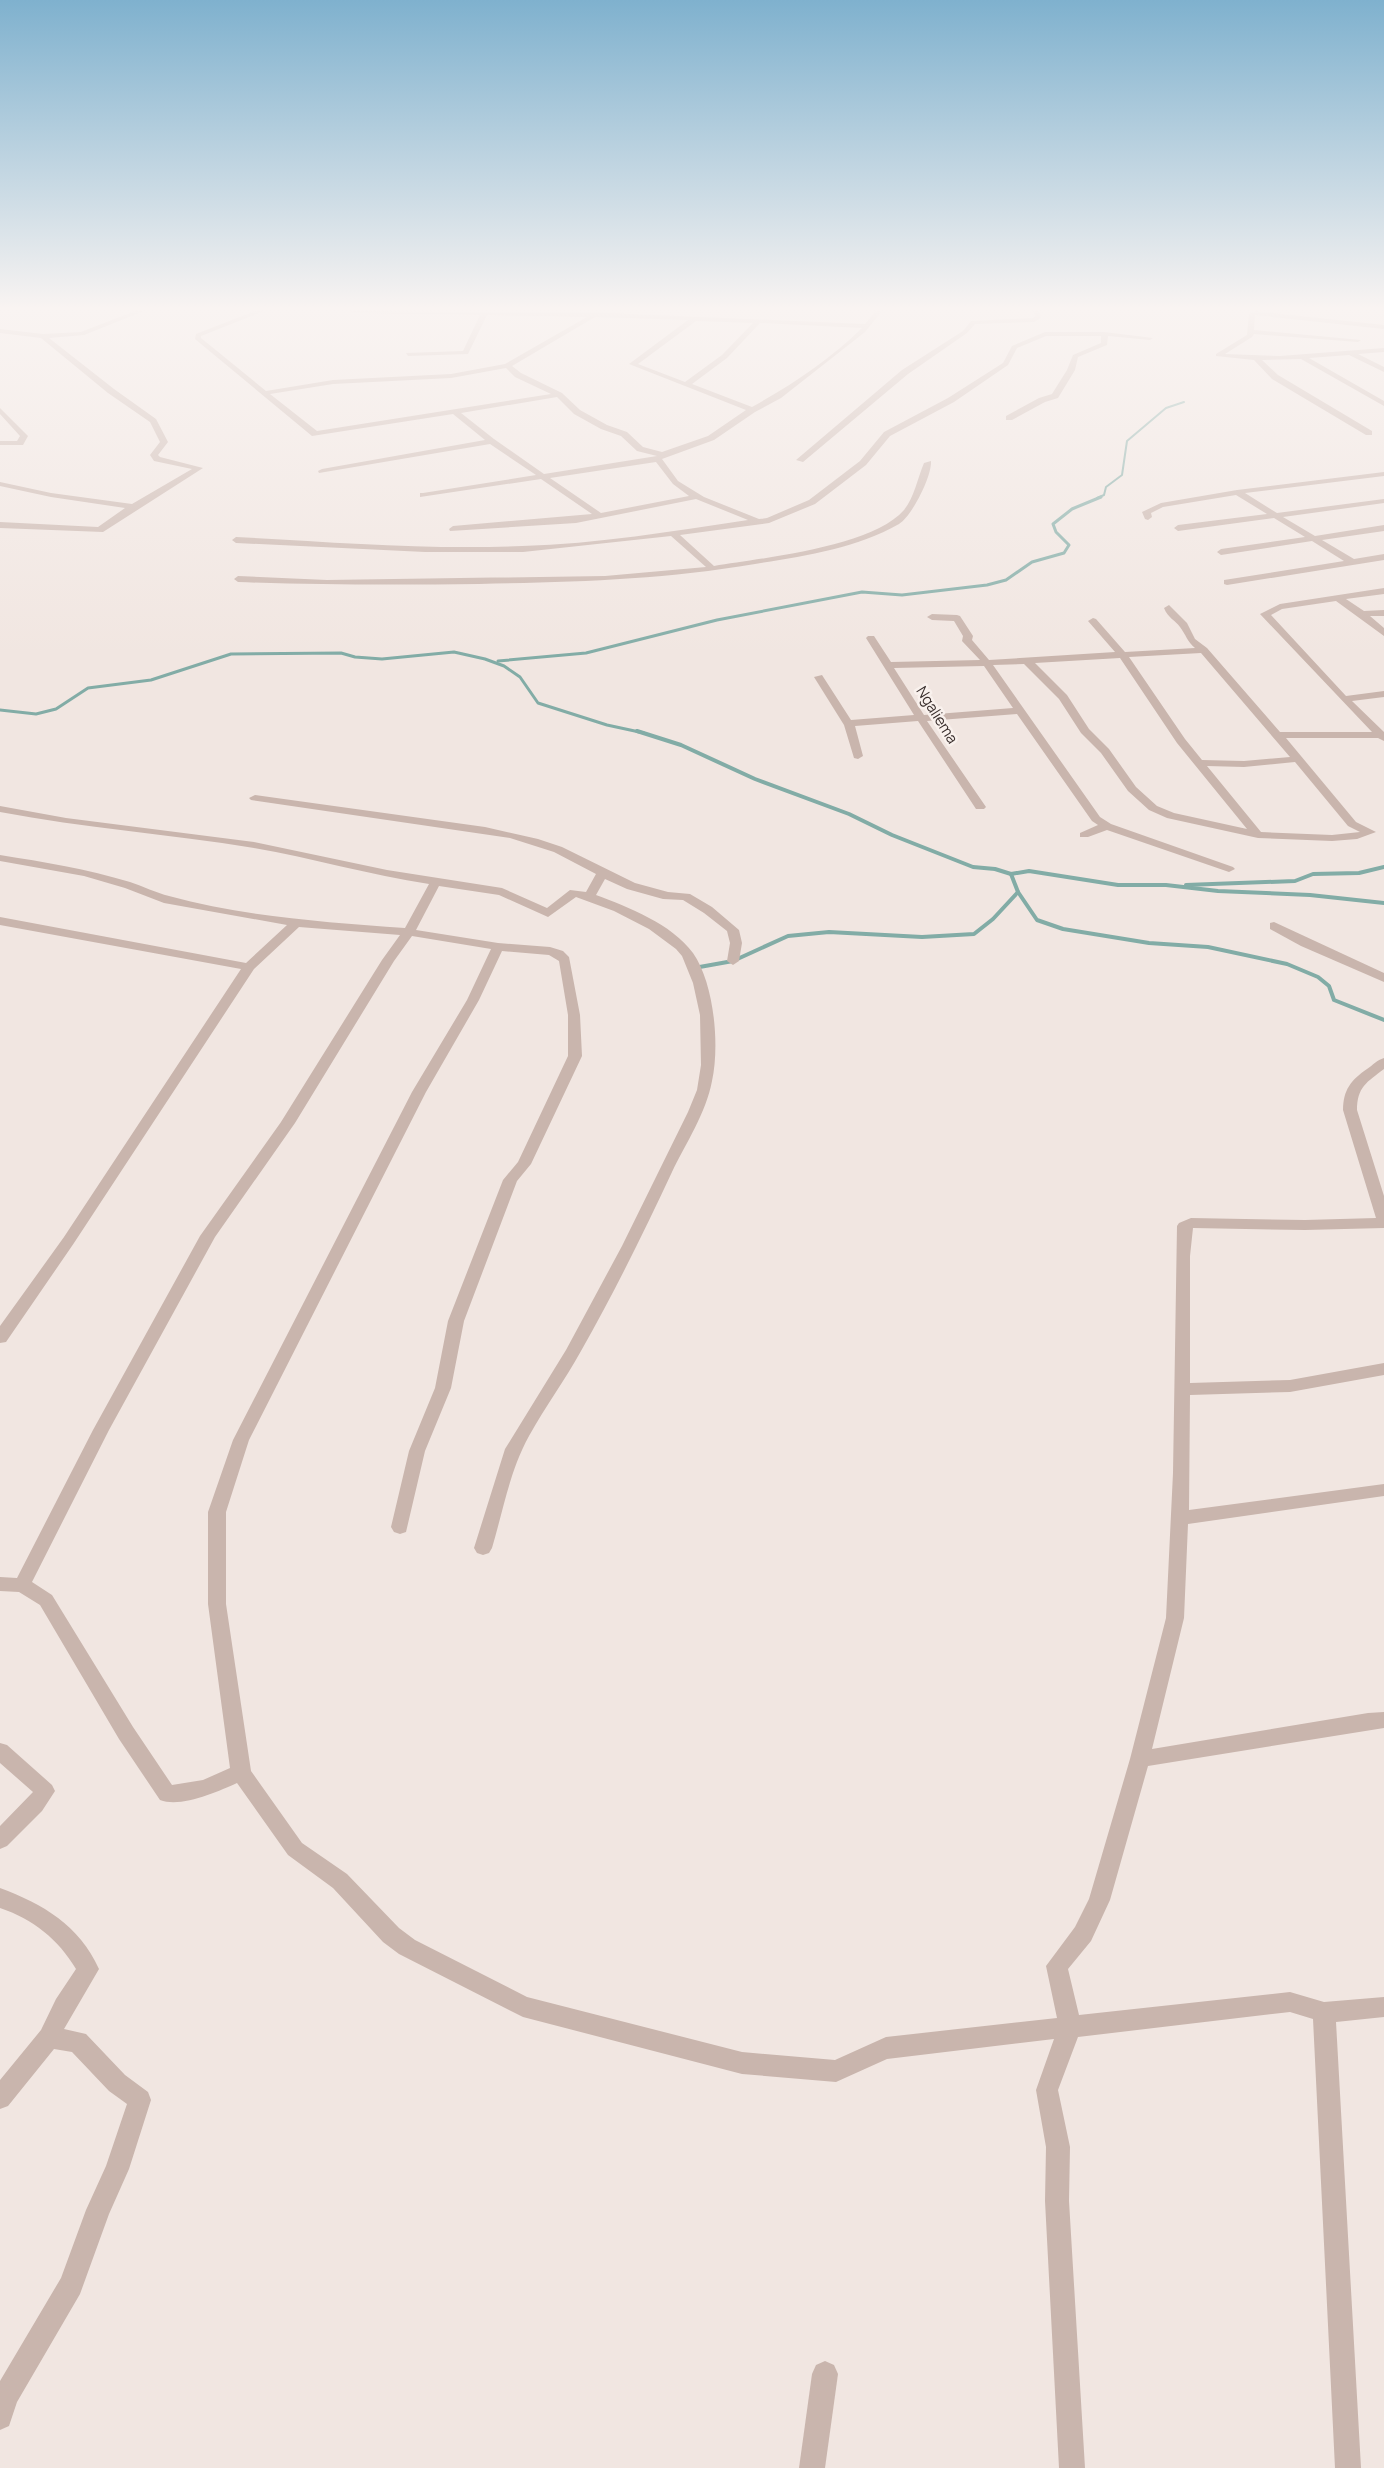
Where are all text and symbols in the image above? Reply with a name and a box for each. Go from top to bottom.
street label: Ngaliema [912,682,963,747]

